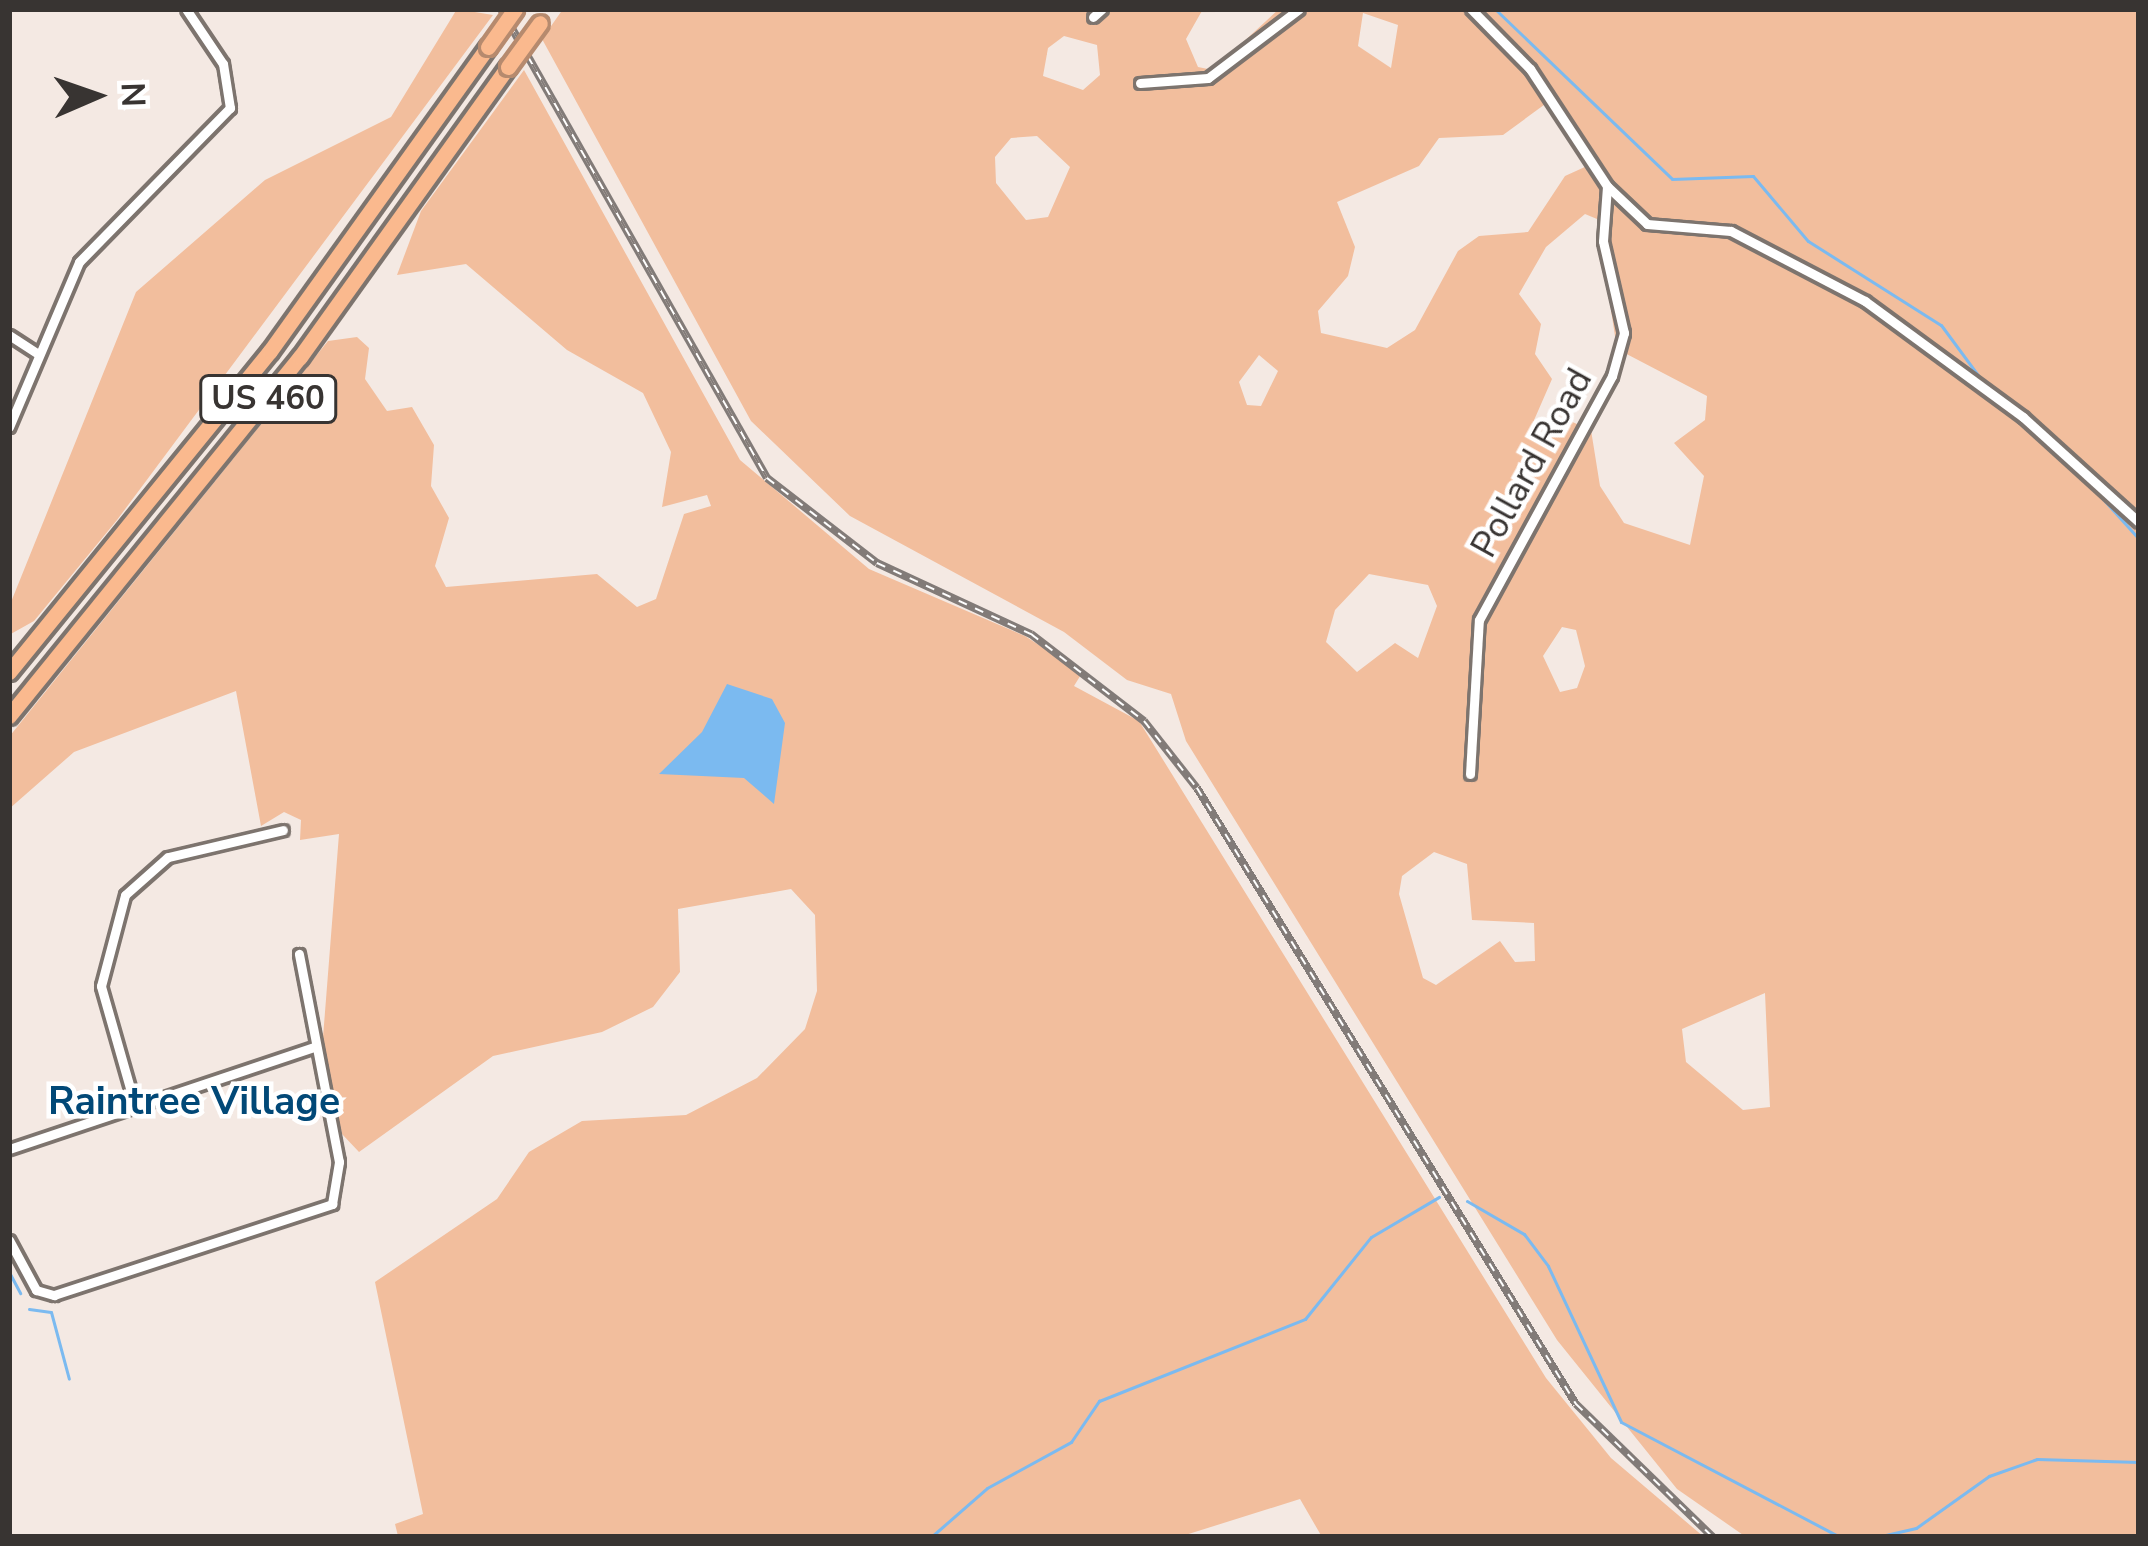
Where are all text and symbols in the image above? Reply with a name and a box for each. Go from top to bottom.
north arrow [36,36,156,156]
text: N [110,82,155,108]
street label: Pollard Road [1462,361,1602,565]
road number: US 460 [199,372,337,426]
district label: Raintree Village [48,1079,340,1125]

